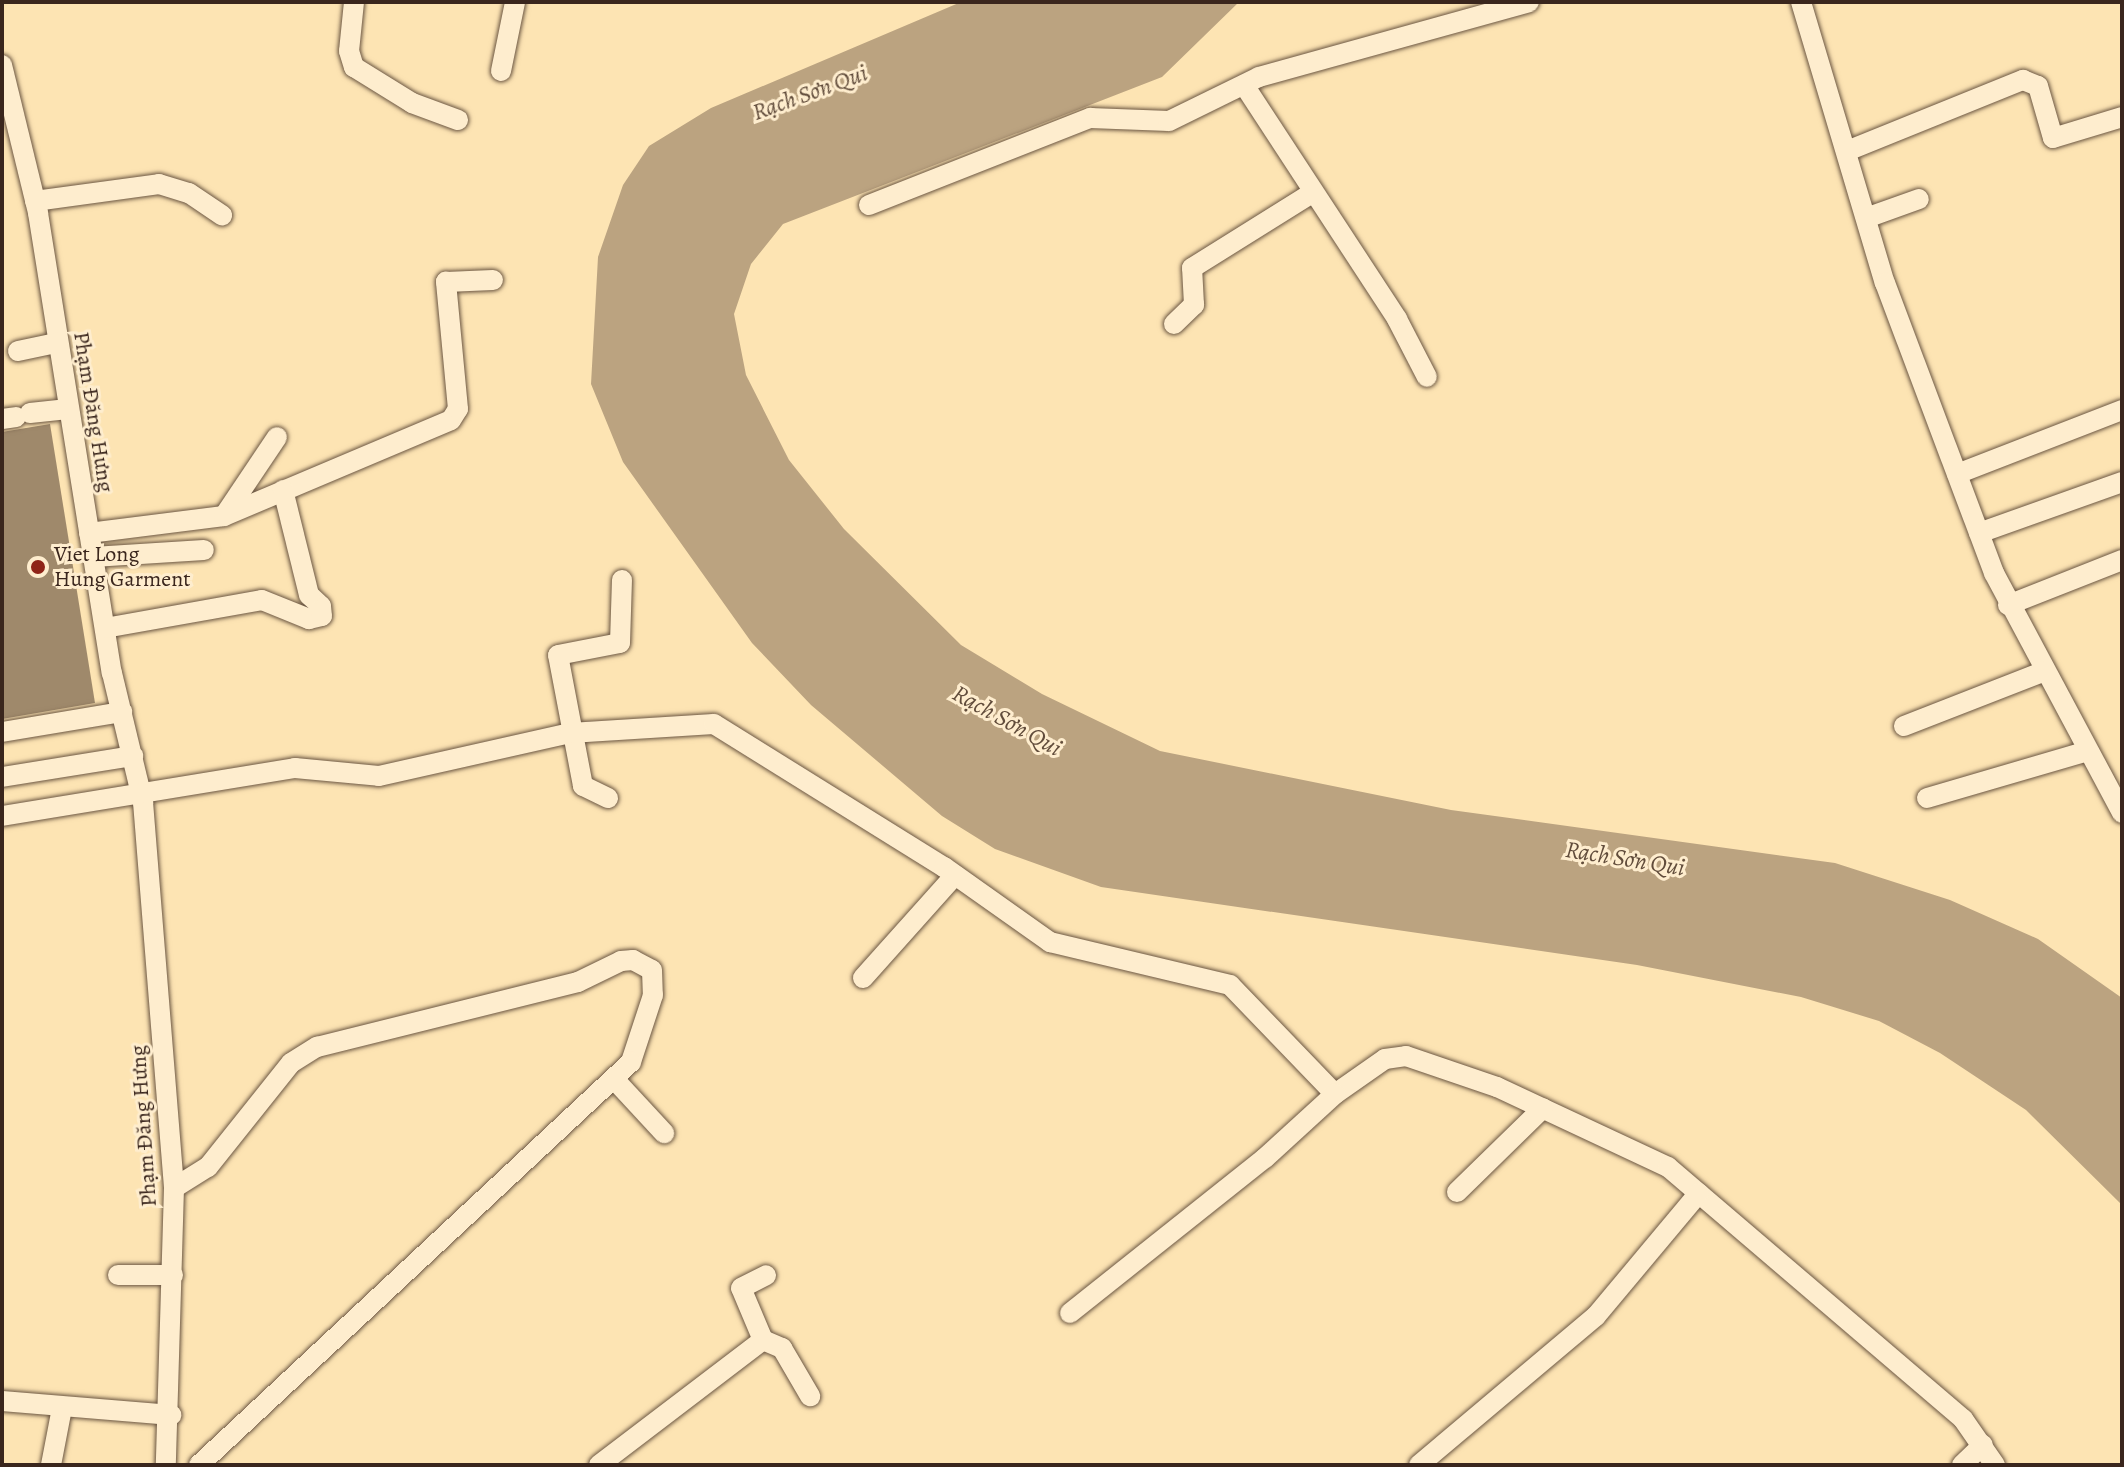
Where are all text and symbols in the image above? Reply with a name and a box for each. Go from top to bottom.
water label: Rạch Sơn Qui [749,59,871,127]
street label: Phạm Đăng Hưng [67,330,119,494]
place label: Viet Long Hung Garment [54,541,191,592]
marker: Viet Long Hung Garment [29,558,47,576]
water label: Rạch Sơn Qui [947,679,1067,763]
water label: Rạch Sơn Qui [1563,835,1687,883]
street label: Phạm Đăng Hưng [125,1044,163,1208]

